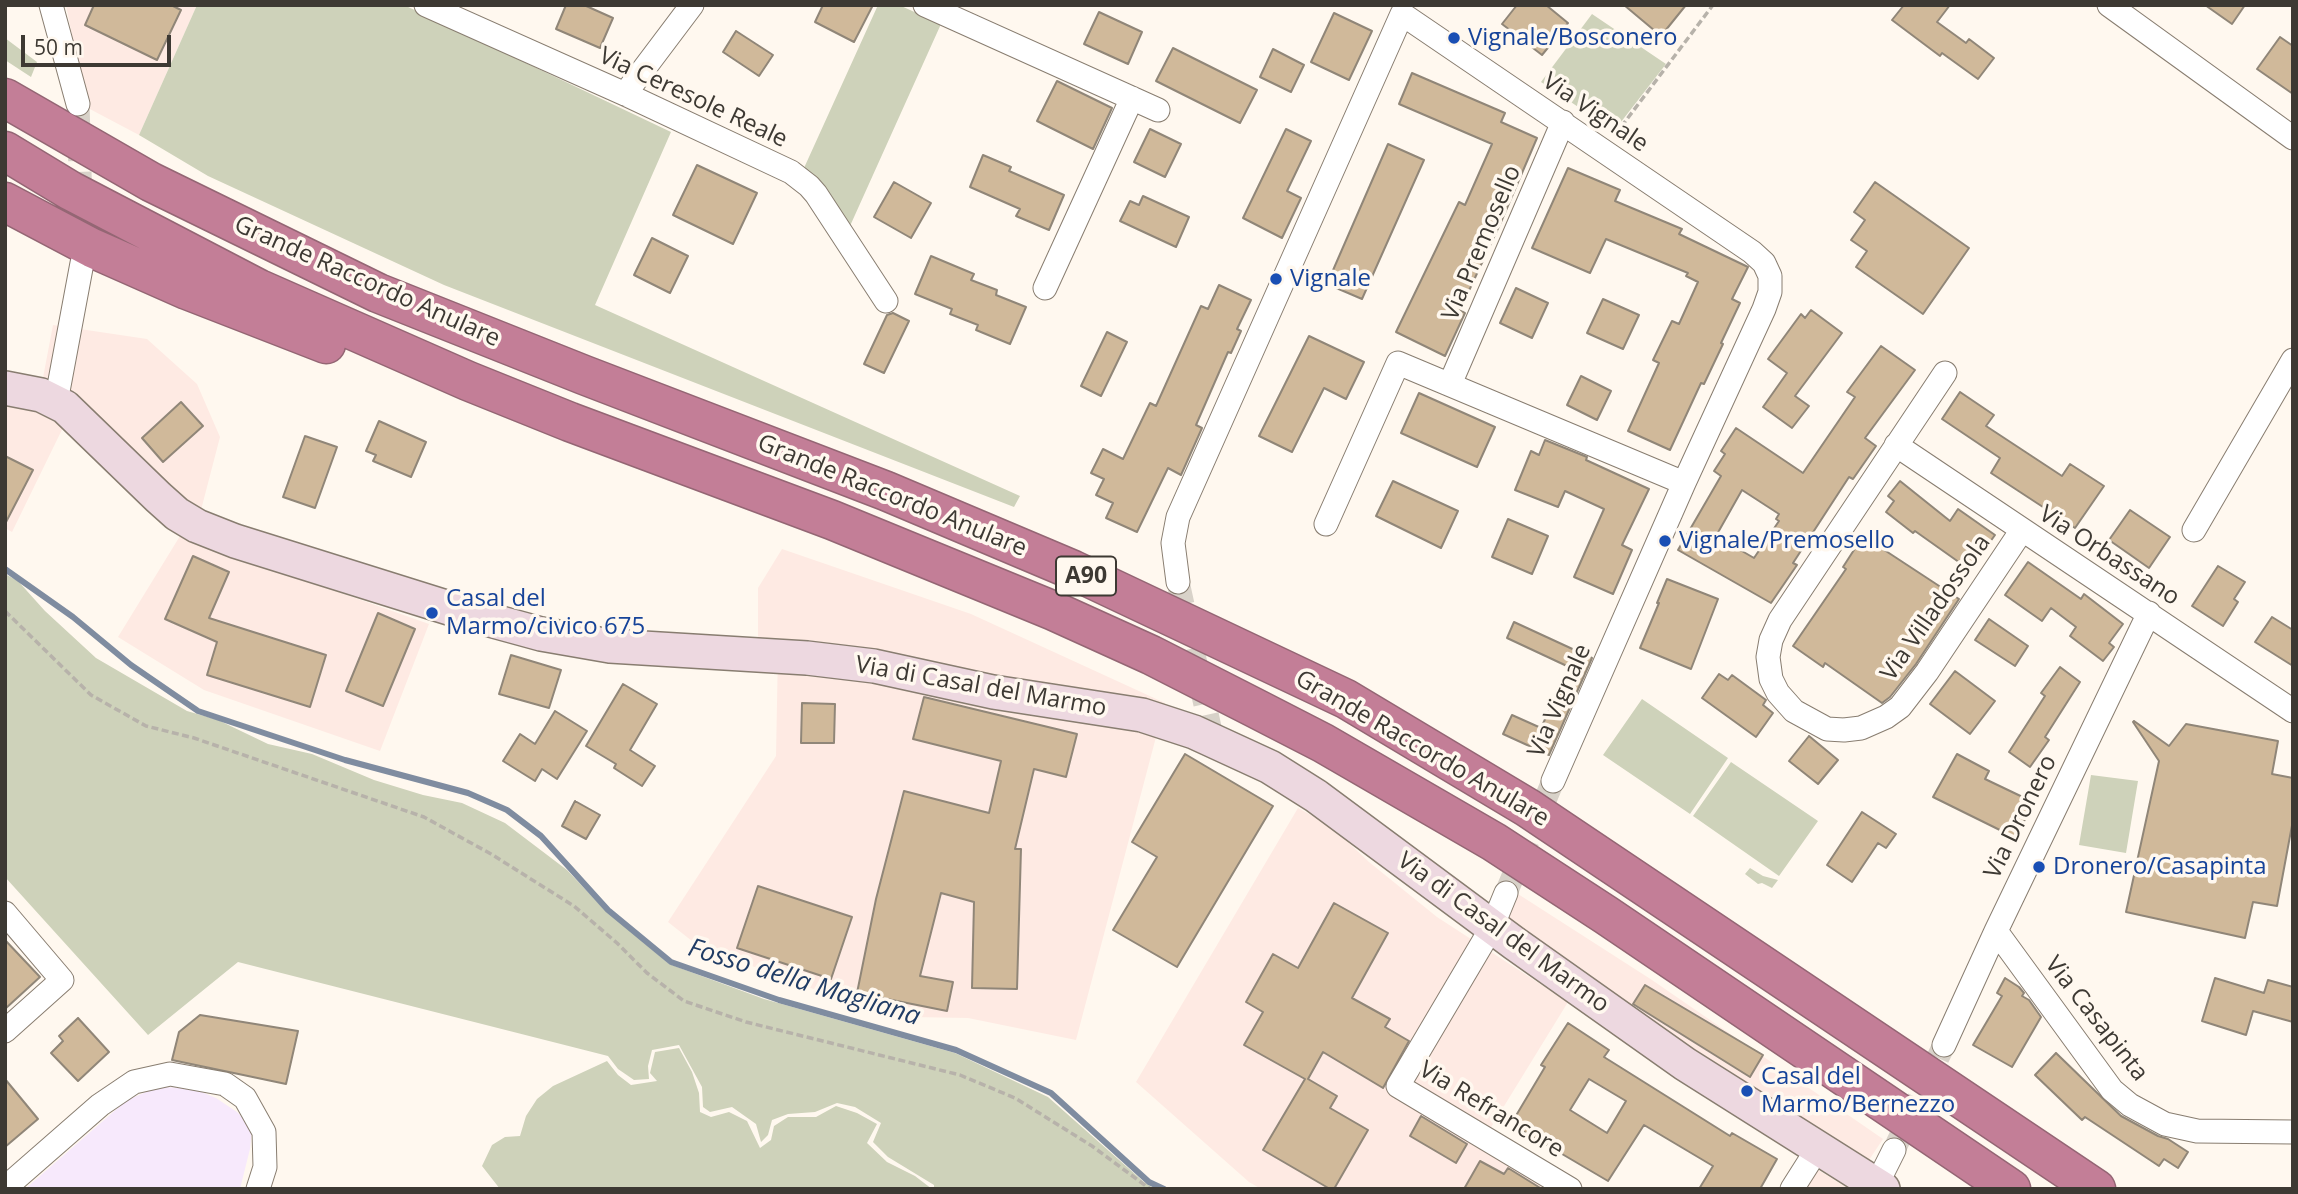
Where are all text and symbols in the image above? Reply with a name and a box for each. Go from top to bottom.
scale bar [24,21,175,65]
place label: Vignale/Bosconero [1468,24,1678,52]
marker: Vignale/Bosconero [1446,30,1462,46]
text: 50 m [34,33,83,61]
street label: Via Ceresole Reale [594,42,792,154]
street label: Via Vignale [1537,67,1653,159]
street label: Via Premosello [1436,161,1528,325]
street label: Grande Raccordo Anulare [230,210,504,354]
place label: Vignale [1290,265,1371,293]
marker: Vignale [1268,271,1284,287]
street label: Grande Raccordo Anulare [753,429,1031,563]
street label: Via Orbassano [2033,500,2185,612]
place label: Vignale/Premosello [1679,527,1895,555]
street label: Via Villadossola [1875,529,1997,687]
marker: Vignale/Premosello [1657,533,1673,549]
road number: A90 [1056,556,1116,596]
place label: Casal del Marmo/civico 675 [446,585,645,641]
marker: Casal del Marmo/civico 675 [424,605,440,621]
street label: Via Vignale [1522,640,1598,762]
street label: Via di Casal del Marmo [853,651,1109,723]
street label: Grande Raccordo Anulare [1290,665,1554,833]
street label: Via Dronero [1979,750,2063,884]
street label: Via di Casal del Marmo [1392,847,1614,1019]
place label: Dronero/Casapinta [2053,853,2266,881]
marker: Dronero/Casapinta [2031,859,2047,875]
water label: Fosso della Magliana [684,933,924,1033]
street label: Via Casapinta [2038,951,2154,1087]
street label: Via Refrancore [1414,1056,1568,1164]
place label: Casal del Marmo/Bernezzo [1761,1063,1955,1119]
marker: Casal del Marmo/Bernezzo [1739,1083,1755,1099]

